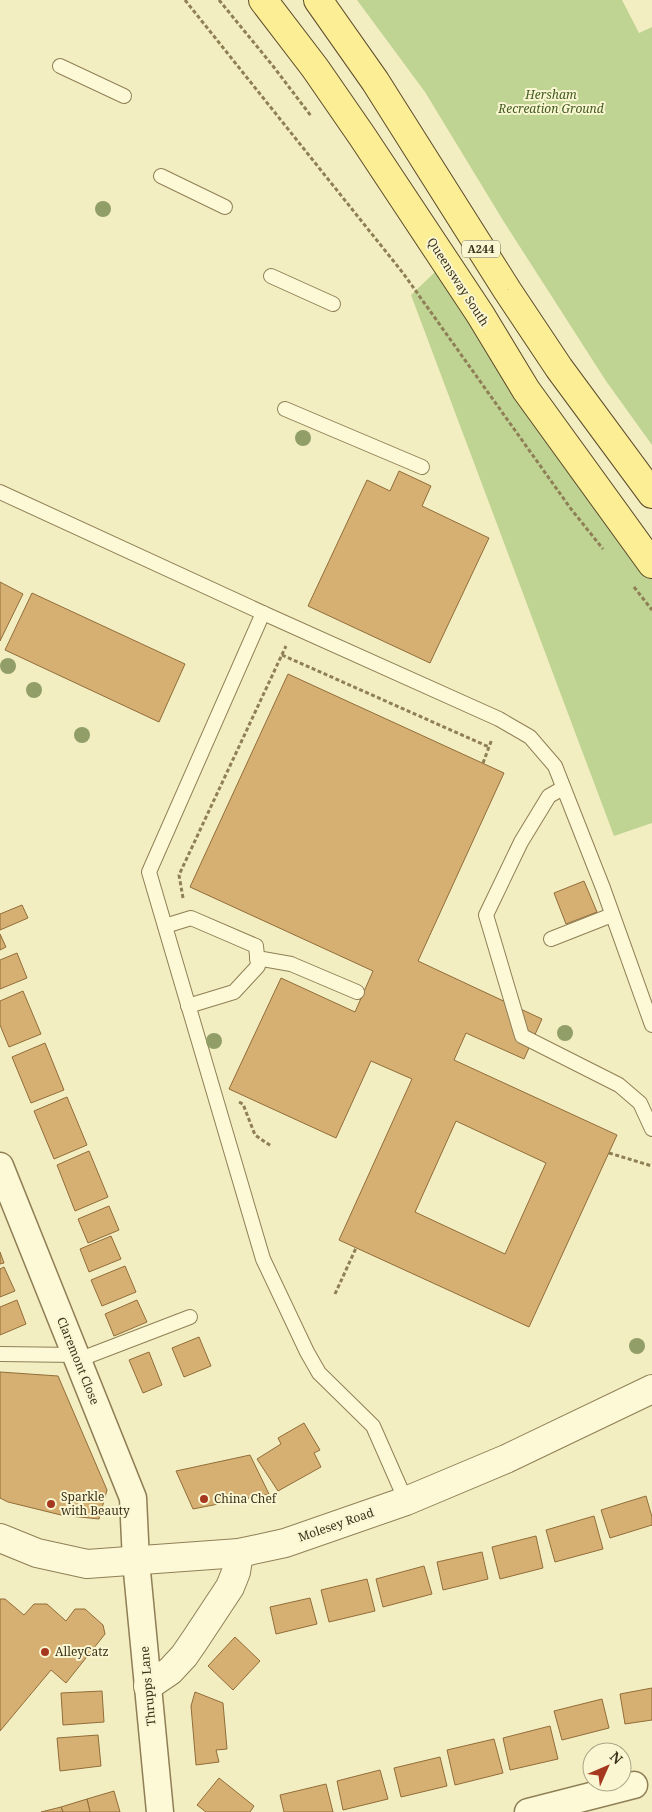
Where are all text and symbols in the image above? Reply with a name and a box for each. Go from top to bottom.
park label: Hersham Recreation Ground [497,86,604,117]
street label: Queensway South [423,234,494,330]
road number: A244 [462,240,500,258]
street label: Claremont Close [53,1314,104,1407]
place label: Sparkle with Beauty [61,1488,130,1519]
place label: China Chef [214,1490,278,1507]
marker: China Chef [198,1493,210,1505]
marker: Sparkle with Beauty [45,1498,57,1510]
street label: Molesey Road [296,1503,377,1545]
place label: AlleyCatz [55,1643,109,1660]
street label: Thrupps Lane [136,1645,159,1727]
marker: AlleyCatz [39,1646,51,1658]
north arrow [582,1742,632,1792]
text: N [606,1747,627,1768]

